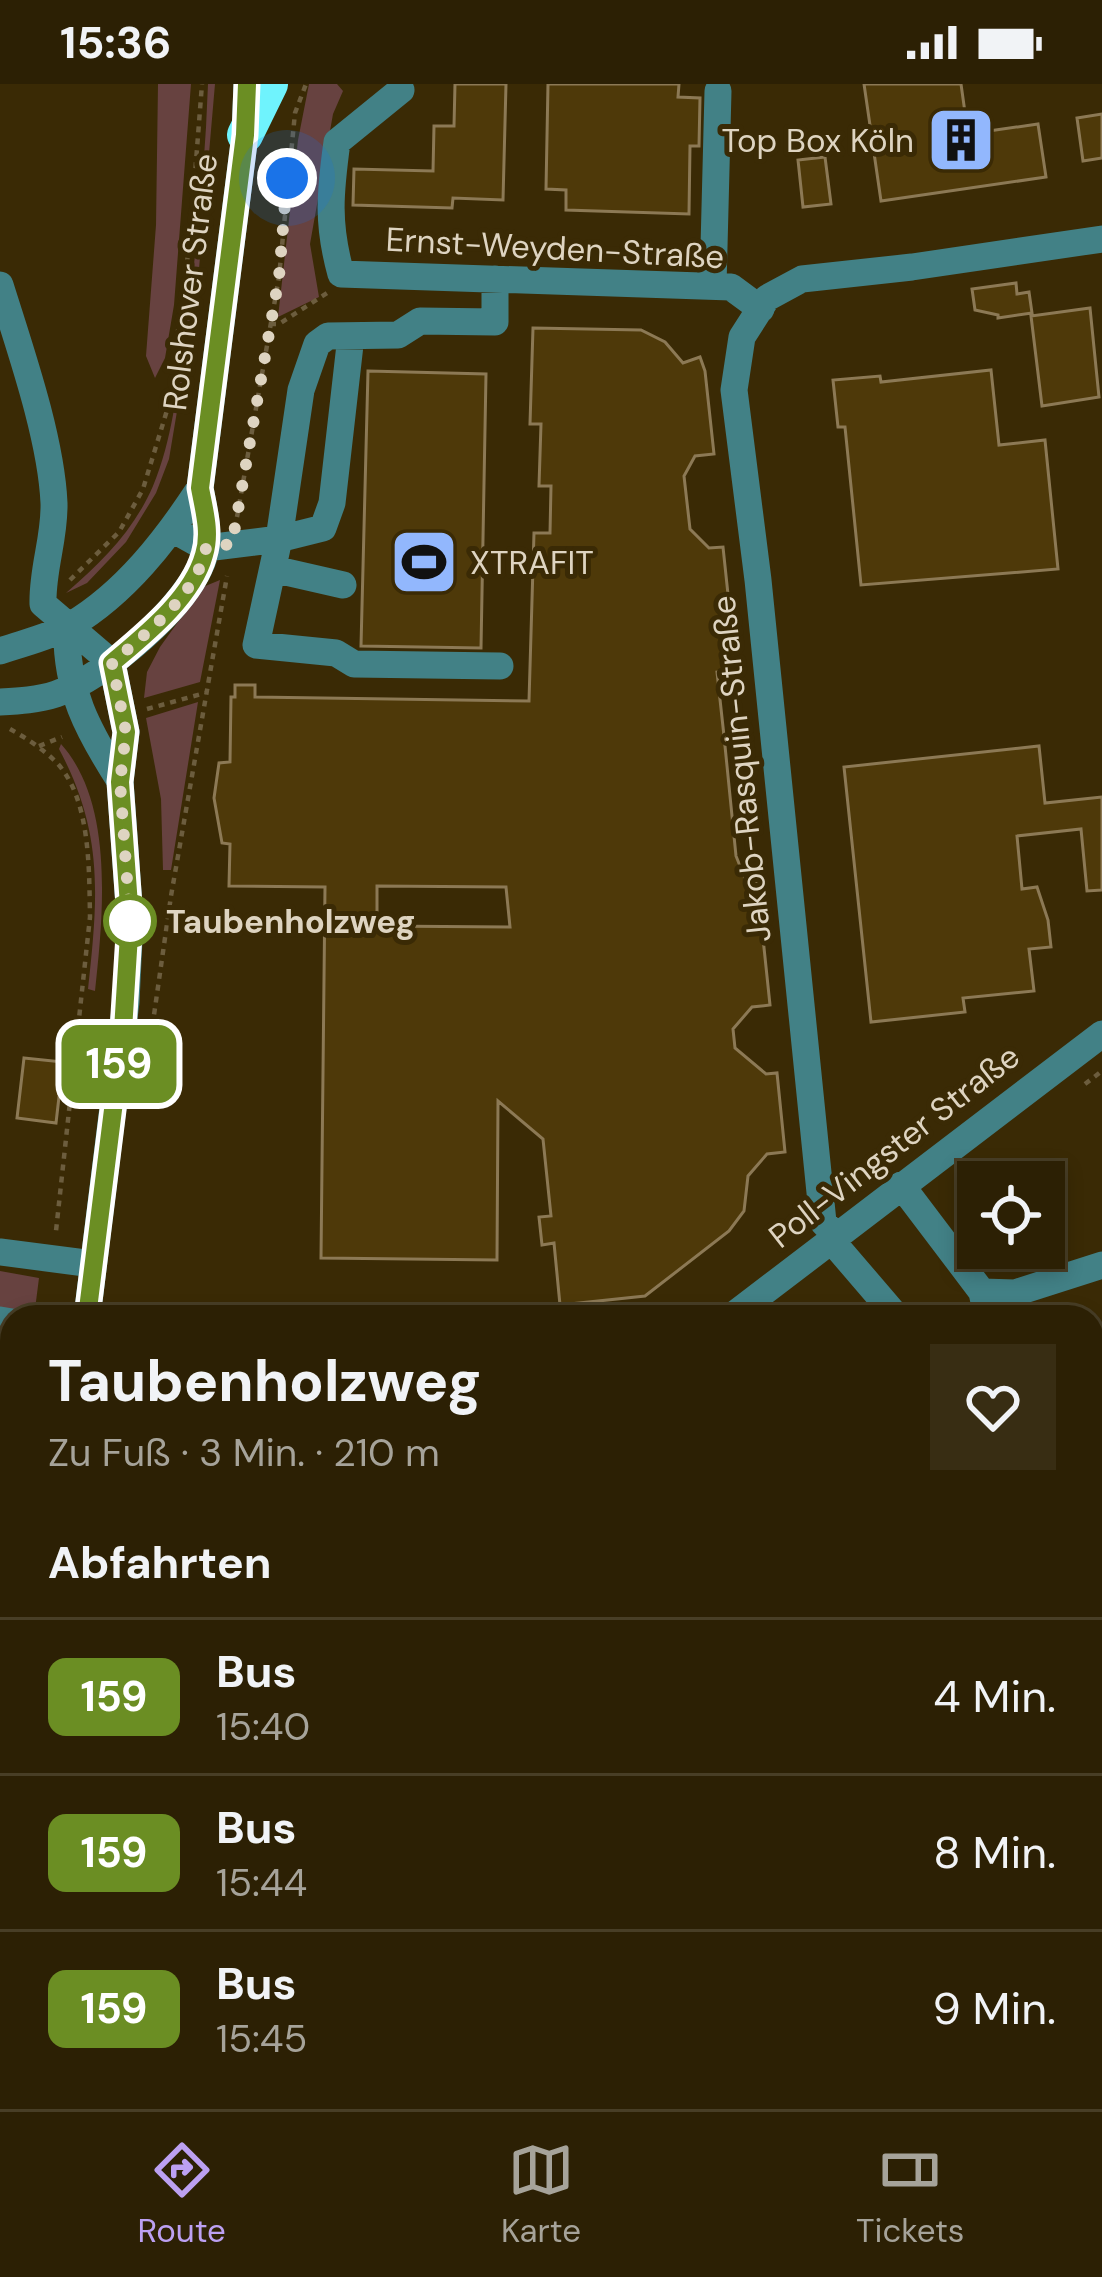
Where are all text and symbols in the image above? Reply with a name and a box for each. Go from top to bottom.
text: 15:36 [60,13,171,72]
building icon: Top Box Köln [926,105,996,175]
place label: Top Box Köln [721,119,914,162]
your location [257,148,317,208]
street label: Rolshover Straße [153,151,227,413]
street label: Ernst-Weyden-Straße [385,218,725,278]
sports icon: XTRAFIT [389,527,459,597]
place label: XTRAFIT [470,541,594,584]
street label: Jakob-Rasquin-Straße [701,594,781,944]
marker: Taubenholzweg [105,896,155,946]
place label: Taubenholzweg [166,900,415,943]
line badge: 159 [50,1025,188,1103]
street label: Poll-Vingster Straße [760,1035,1028,1257]
text: 159 [85,1036,153,1091]
map controls [957,1161,1065,1269]
button: locate [957,1161,1065,1269]
text: Taubenholzweg [48,1344,482,1419]
button: heart [930,1344,1056,1470]
text: Zu Fuß · 3 Min. · 210 m [48,1427,440,1478]
text: Abfahrten [48,1533,272,1592]
text: Bus [216,1642,296,1701]
text: 4 Min. [933,1667,1056,1726]
text: 159 [80,1669,148,1724]
text: 15:40 [216,1701,310,1752]
text: Bus [216,1798,296,1857]
text: 8 Min. [933,1823,1056,1882]
text: 159 [80,1825,148,1880]
text: 15:44 [216,1857,307,1908]
text: Bus [216,1954,296,2013]
text: 9 Min. [932,1979,1056,2038]
text: 159 [80,1981,148,2036]
text: 15:45 [216,2013,307,2064]
tab: Route [138,2137,226,2252]
tab: Karte [501,2137,581,2252]
tab: Tickets [856,2137,964,2252]

